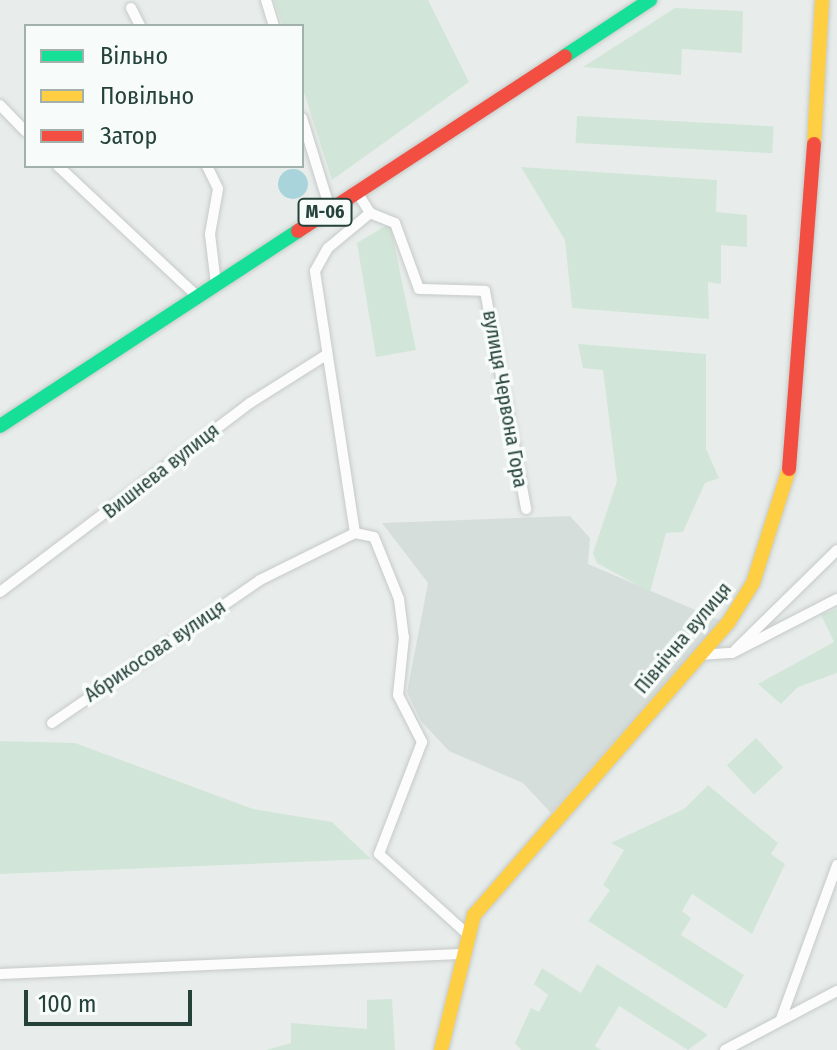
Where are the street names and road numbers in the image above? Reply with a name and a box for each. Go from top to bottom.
road number: М-06 [297,198,353,226]
street label: вулиця Червона Гора [478,308,532,490]
street label: Вишнева вулиця [98,418,224,524]
street label: Північна вулиця [629,577,737,699]
street label: Абрикосова вулиця [80,595,230,707]

